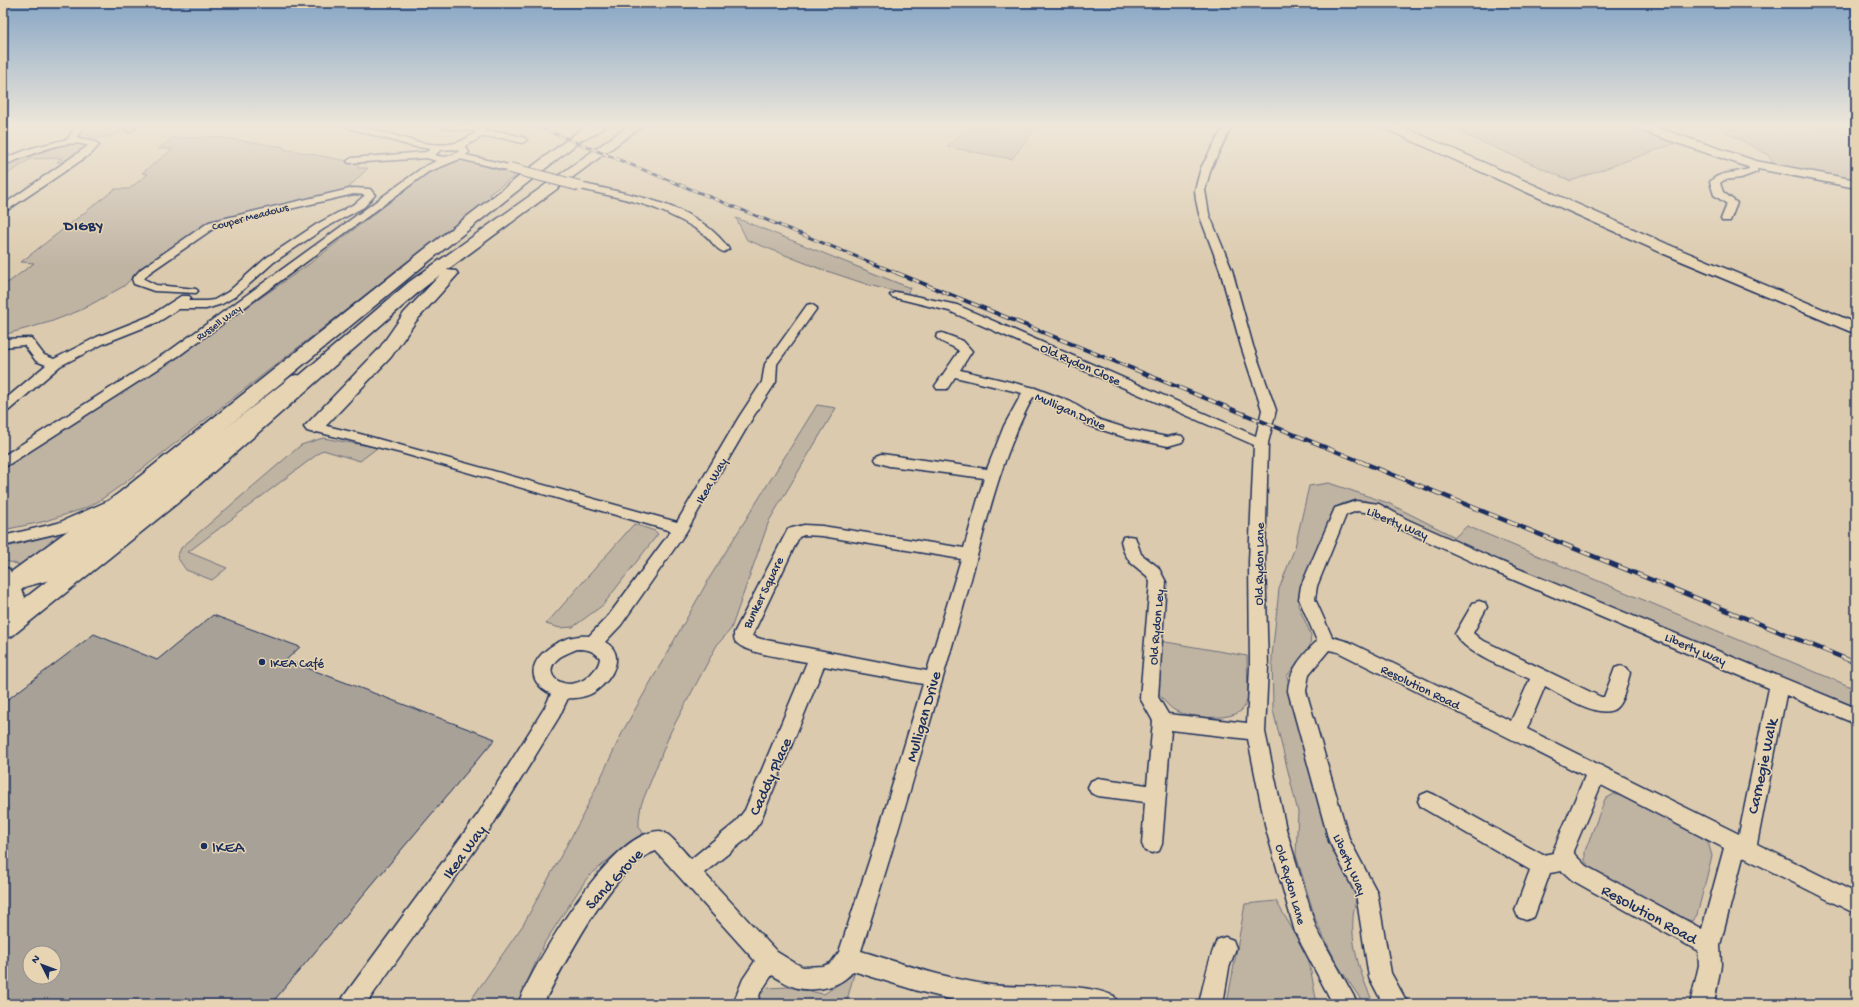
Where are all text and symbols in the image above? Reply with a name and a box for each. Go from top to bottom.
street label: Couper Meadows [211,202,291,234]
district label: DIGBY [62,219,104,236]
street label: Russell Way [194,303,245,344]
street label: Old Rydon Close [1037,341,1123,390]
street label: Mulligan Drive [1032,390,1108,435]
street label: Ikea Way [693,455,732,507]
street label: Liberty Way [1364,505,1431,544]
street label: Old Rydon Lane [1252,522,1269,606]
street label: Bunker Square [740,555,788,632]
street label: Old Rydon Ley [1147,588,1168,666]
street label: Liberty Way [1662,631,1729,670]
marker: IKEA Café [257,657,267,667]
place label: IKEA Café [270,657,324,672]
street label: Resolution Road [1378,663,1463,715]
street label: Mulligan Drive [903,669,948,764]
street label: Carnegie Walk [1745,716,1784,816]
street label: Caddy Place [747,735,798,819]
street label: Ikea Way [440,822,492,884]
street label: Liberty Way [1329,832,1369,898]
place label: IKEA [212,840,246,859]
marker: IKEA [199,841,209,851]
street label: Old Rydon Lane [1271,843,1308,927]
street label: Sand Grove [583,845,649,915]
street label: Resolution Road [1597,882,1701,951]
north arrow [22,945,62,985]
text: N [29,953,43,966]

